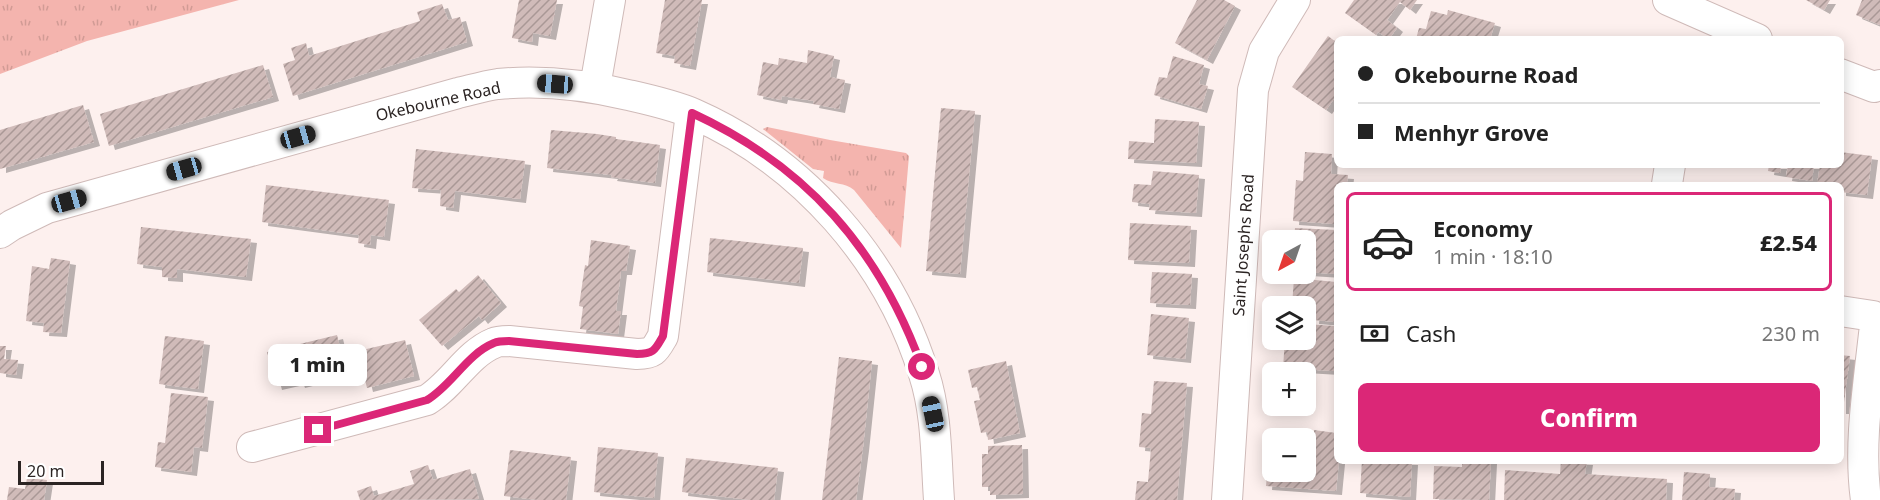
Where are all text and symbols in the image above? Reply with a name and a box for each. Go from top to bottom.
text: Okebourne Road [1394,59,1578,89]
car [536,74,574,94]
street label: Okebourne Road [373,76,503,126]
text: Menhyr Grove [1394,117,1549,147]
car [278,123,318,151]
car [164,155,204,183]
street label: Saint Josephs Road [1227,173,1259,317]
car [49,187,89,215]
text: Economy [1433,213,1532,243]
icon: car [1361,215,1415,269]
text: £2.54 [1760,227,1817,257]
north arrow [1262,230,1316,284]
map controls [1262,230,1316,482]
text: 1 min · 18:10 [1433,243,1553,270]
button: layers [1262,296,1316,350]
icon: cash [1358,317,1391,350]
text: Cash [1406,318,1456,348]
text: 230 m [1762,320,1820,347]
callout: 1 min [268,343,368,385]
text: 1 min [290,351,345,378]
route start [908,353,935,380]
button: + [1262,362,1316,416]
button: Confirm [1358,383,1820,452]
car [920,395,946,433]
route end [304,416,331,443]
button: − [1262,428,1316,482]
scale bar [18,458,104,486]
text: 20 m [27,460,64,482]

